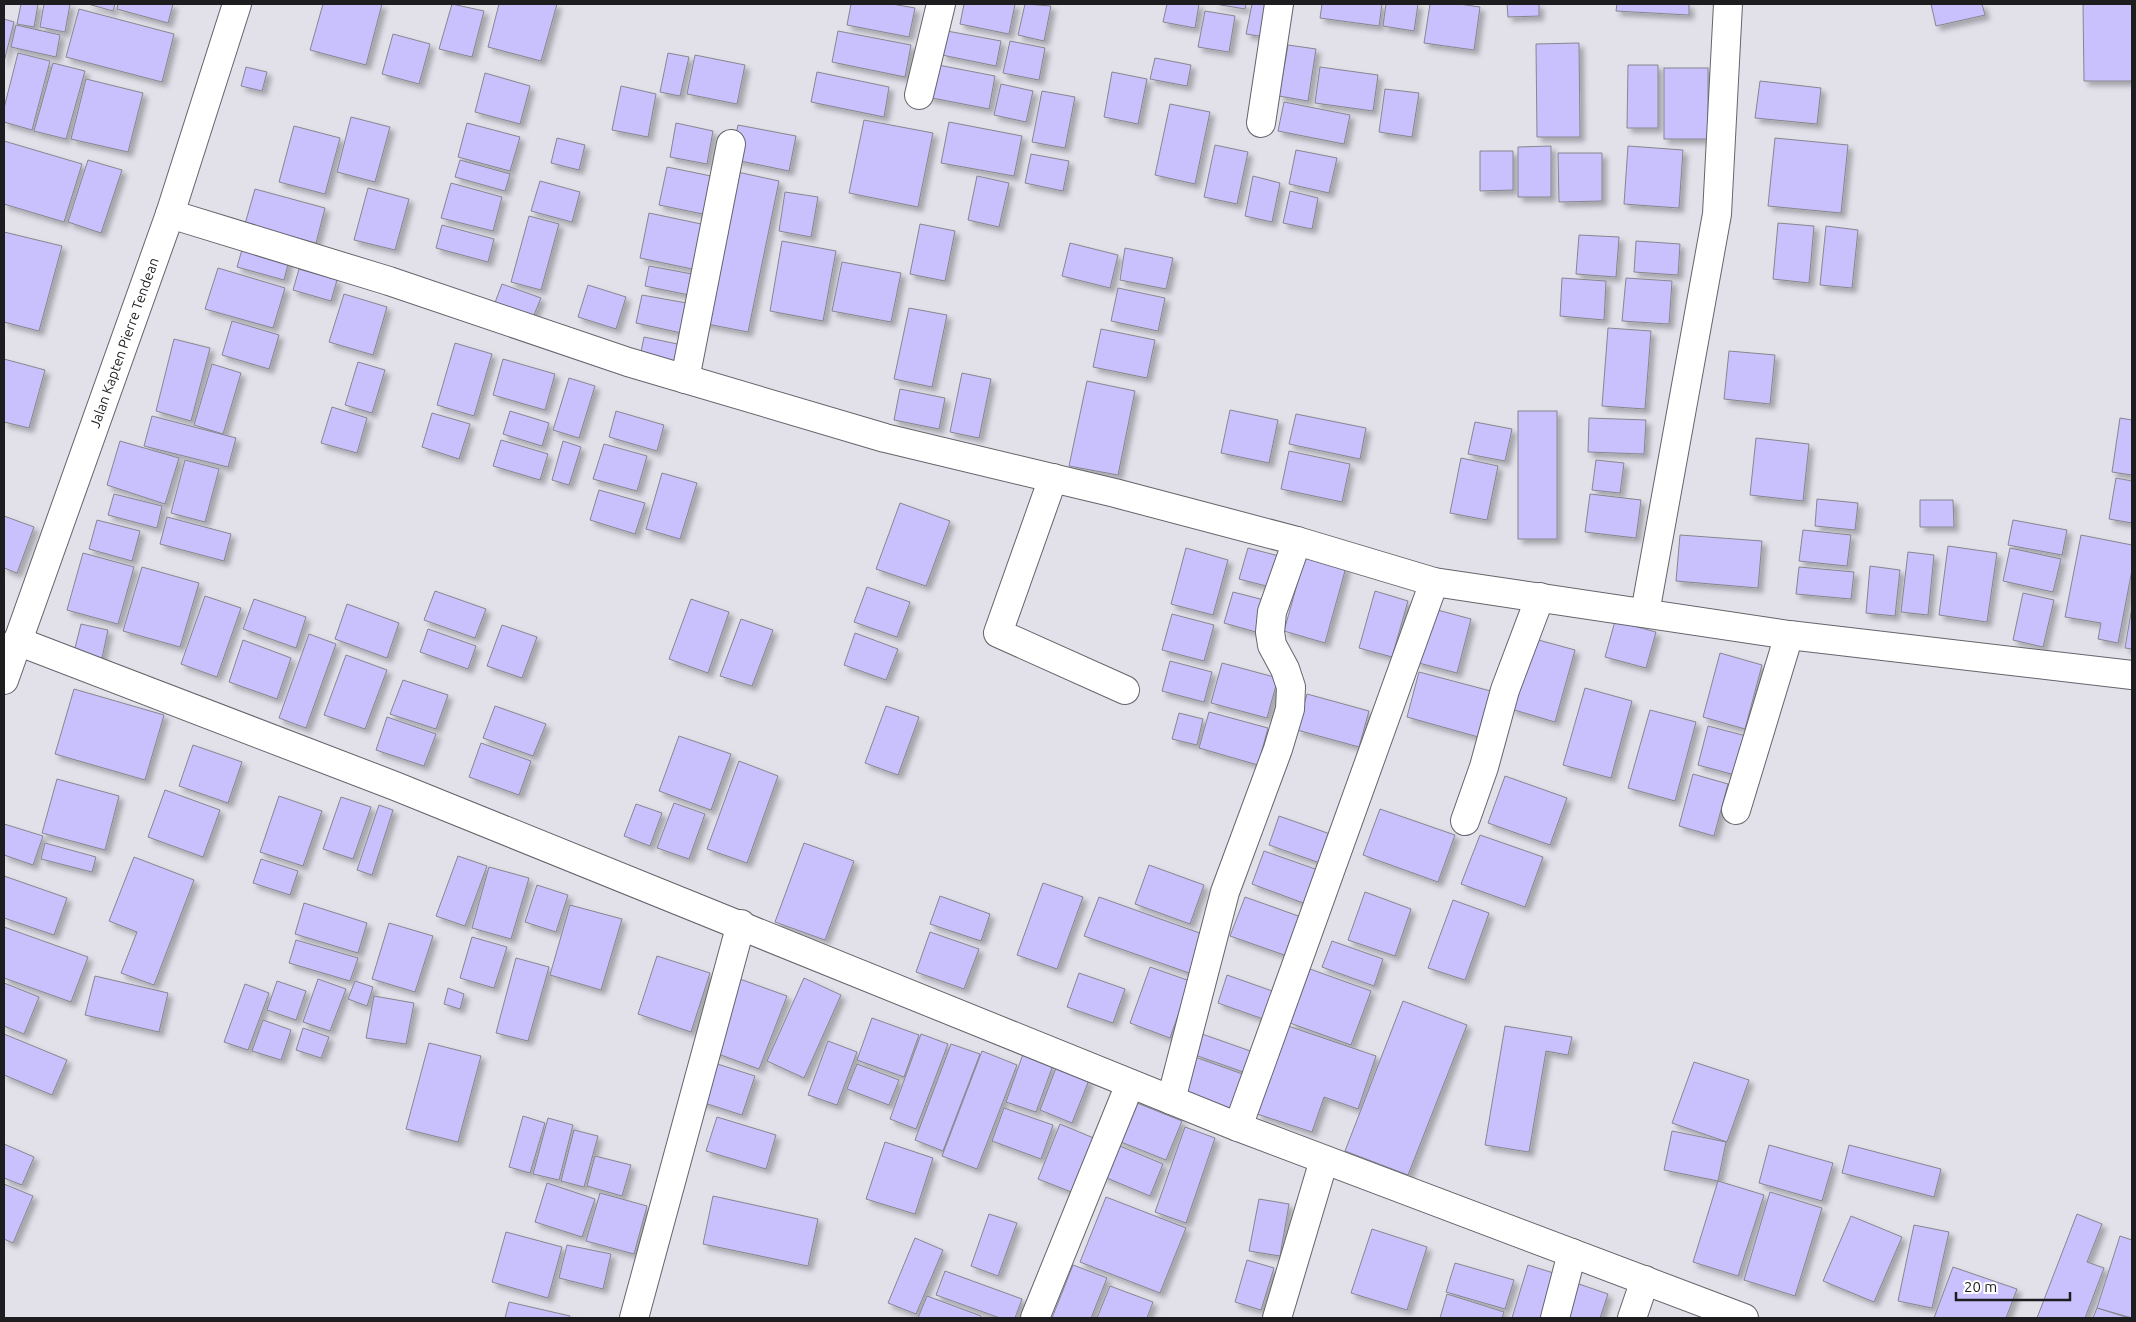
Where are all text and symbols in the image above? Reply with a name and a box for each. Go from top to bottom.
street label: Jalan Kapten Pierre Tendean [86,255,162,430]
scale bar [1956,1270,2070,1302]
text: 20 m [1964,1278,1997,1295]

